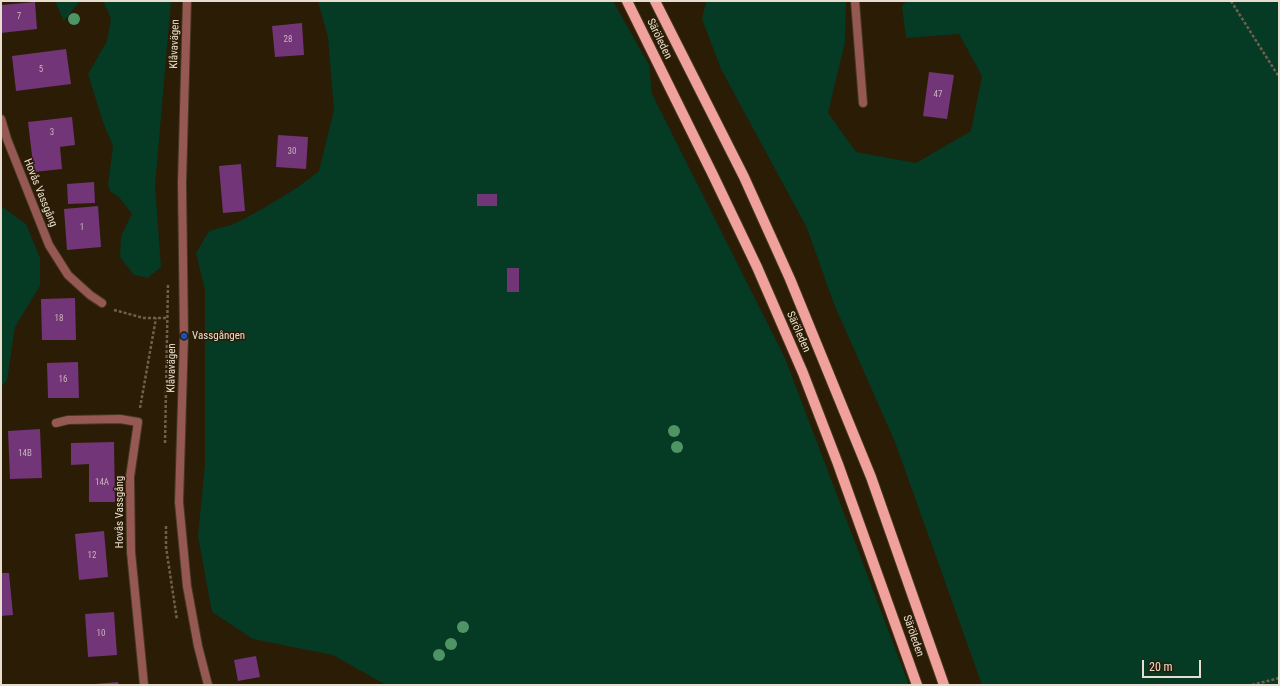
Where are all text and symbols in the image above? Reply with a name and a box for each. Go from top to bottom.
house number: 7 [17,12,21,22]
street label: Säröleden [644,17,674,61]
street label: Klåvavägen [168,19,182,69]
house number: 28 [284,35,292,45]
house number: 5 [39,65,43,75]
house number: 47 [934,90,942,100]
house number: 3 [50,128,54,138]
house number: 30 [288,147,296,157]
street label: Hovås Vassgång [20,157,60,229]
house number: 1 [80,223,84,233]
street label: Säröleden [783,310,813,354]
house number: 18 [55,314,63,324]
place label: Vassgången [192,329,245,343]
marker: Vassgången [179,331,189,341]
street label: Klåvavägen [165,343,179,393]
house number: 16 [59,375,67,385]
house number: 14B [18,449,32,459]
street label: Hovås Vassgång [113,476,127,548]
house number: 14A [95,478,109,488]
house number: 12 [88,551,96,561]
street label: Säröleden [900,613,926,659]
house number: 10 [97,629,105,639]
scale bar [1144,652,1203,678]
text: 20 m [1149,660,1173,674]

